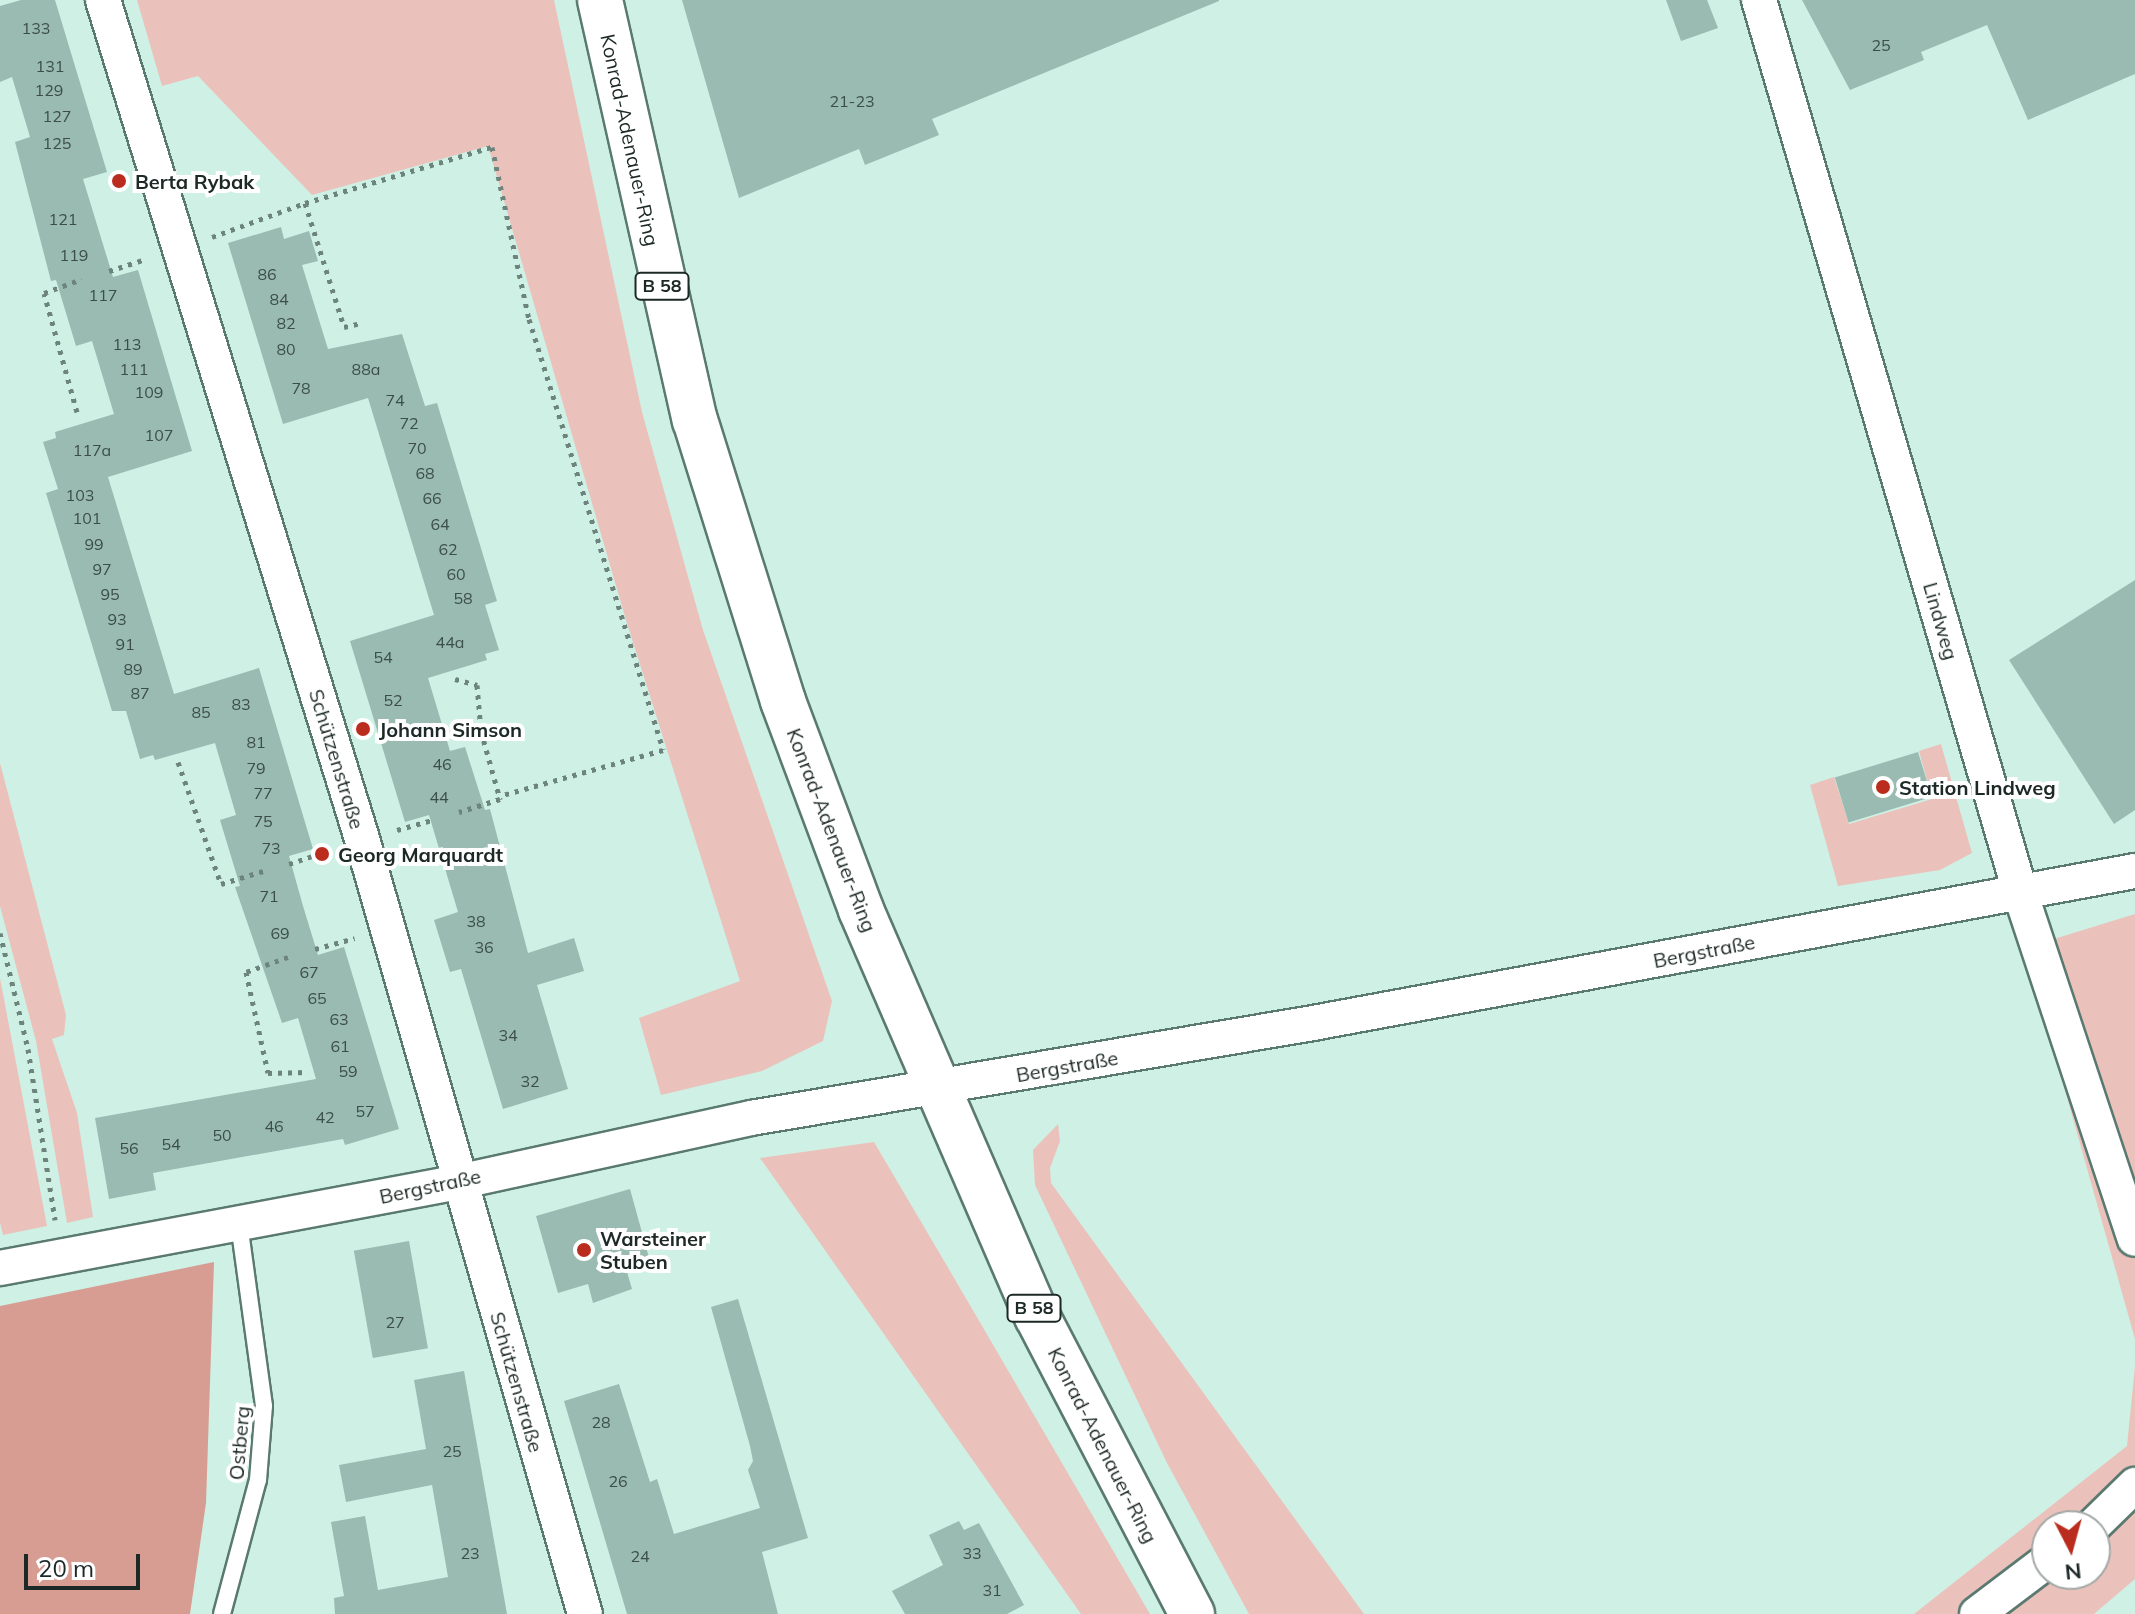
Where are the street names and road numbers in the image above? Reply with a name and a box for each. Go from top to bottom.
street label: Konrad-Adenauer-Ring [596,32,664,248]
road number: B 58 [634,272,690,300]
street label: Lindweg [1919,579,1963,663]
street label: Schützenstraße [304,686,370,832]
street label: Konrad-Adenauer-Ring [782,725,882,935]
street label: Bergstraße [1651,929,1757,973]
street label: Bergstraße [1014,1045,1120,1087]
street label: Bergstraße [377,1164,483,1208]
road number: B 58 [1006,1294,1062,1322]
street label: Schützenstraße [485,1309,549,1455]
street label: Konrad-Adenauer-Ring [1043,1343,1163,1547]
street label: Ostberg [224,1405,254,1481]

